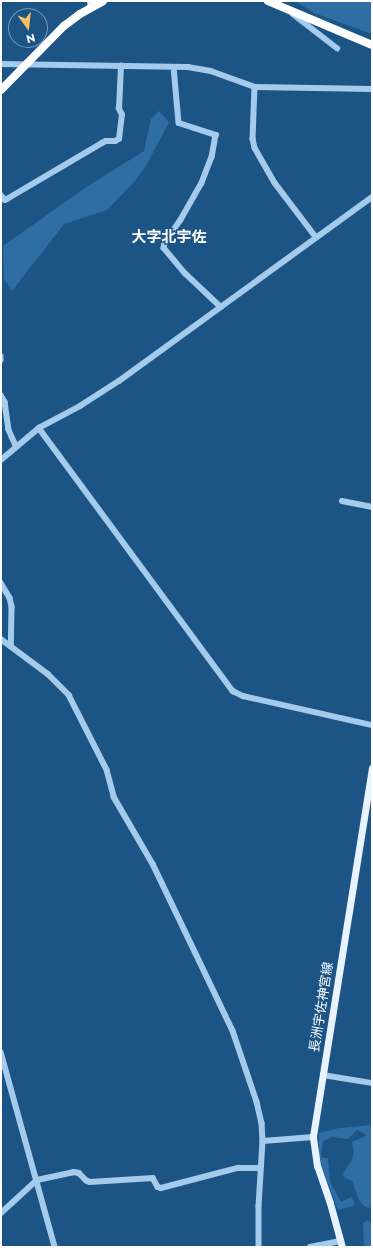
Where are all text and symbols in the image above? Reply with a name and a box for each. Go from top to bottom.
north arrow [8,8,48,48]
text: N [25,31,37,47]
district label: 大字北宇佐 [132,228,206,246]
street label: 長洲宇佐神宮線 [306,961,336,1053]

